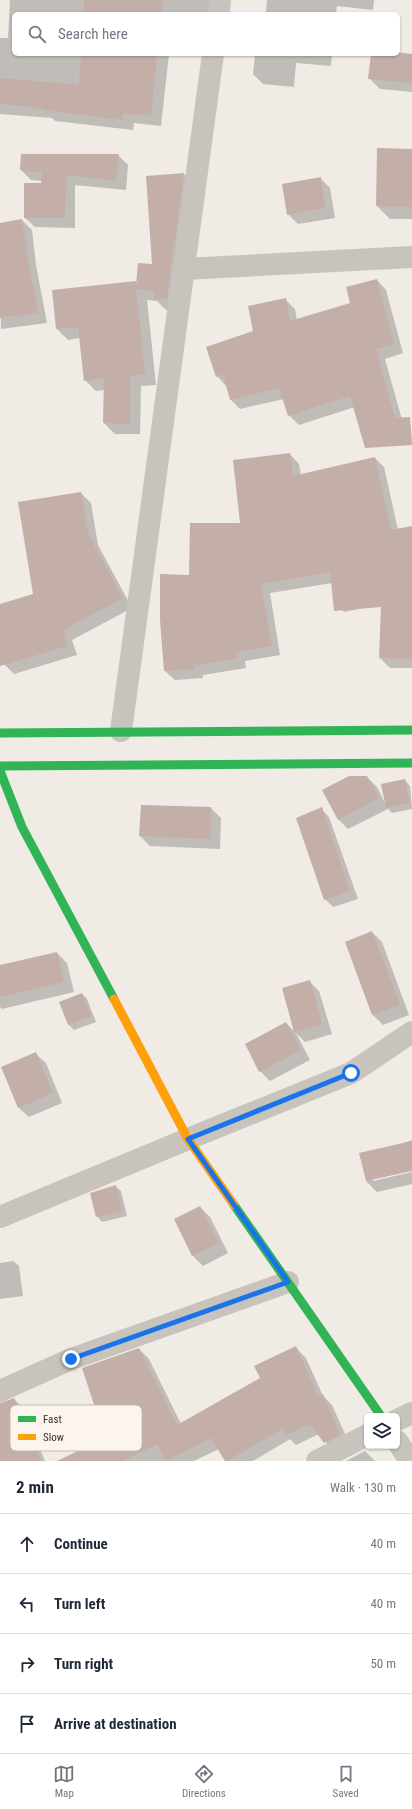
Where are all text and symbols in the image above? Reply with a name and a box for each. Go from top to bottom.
search box [12,12,400,56]
icon: search [26,23,48,45]
text: Search here [58,25,128,43]
route start [342,1064,360,1082]
route end [62,1350,80,1368]
legend [10,1405,142,1451]
text: Fast [43,1413,62,1426]
map controls [364,1413,400,1449]
button: layers [364,1413,400,1449]
text: Slow [43,1431,64,1444]
text: 2 min [16,1477,54,1497]
text: Walk · 130 m [330,1480,396,1495]
icon: ahead [16,1533,38,1555]
text: Continue [54,1535,108,1553]
text: 40 m [370,1536,396,1551]
icon: left [16,1593,38,1615]
text: Turn left [54,1595,105,1613]
text: 40 m [370,1596,396,1611]
icon: right [16,1653,38,1675]
text: Turn right [54,1655,113,1673]
text: 50 m [370,1656,396,1671]
icon: arrive [16,1713,38,1735]
text: Arrive at destination [54,1715,177,1733]
tab: Map [53,1763,75,1800]
tab: Directions [182,1763,226,1800]
tab: Saved [333,1763,359,1800]

